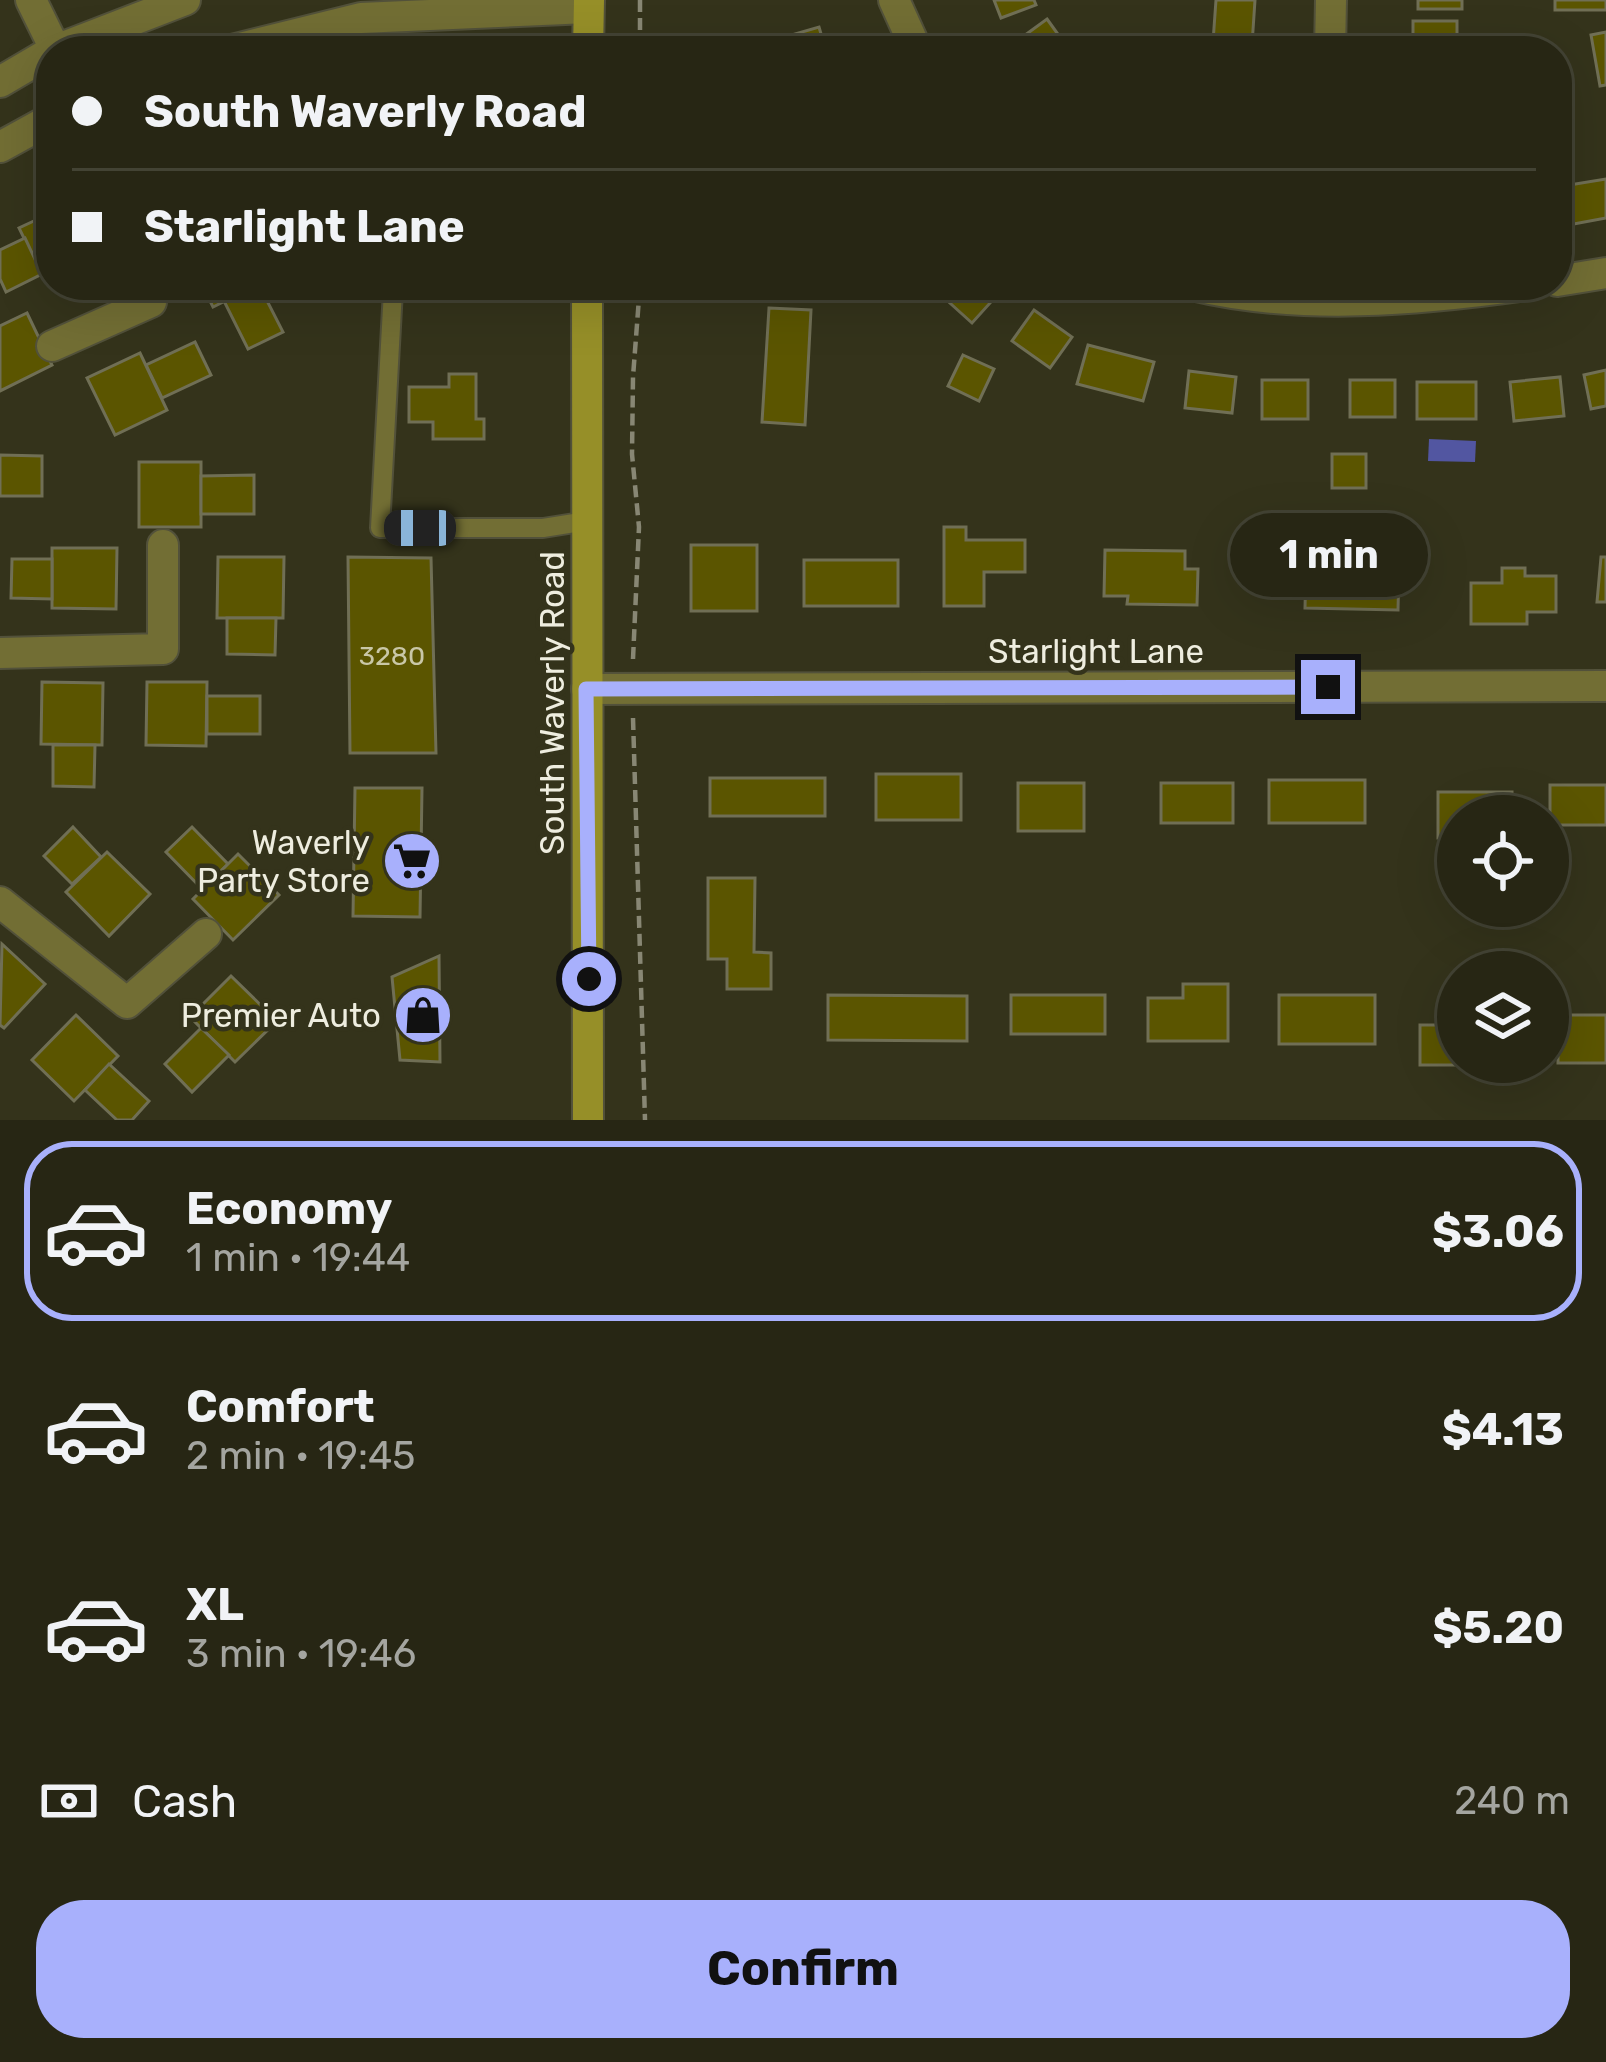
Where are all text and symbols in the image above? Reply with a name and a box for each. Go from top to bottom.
text: South Waverly Road [144,85,587,138]
text: Starlight Lane [144,200,465,253]
car [384,510,456,546]
callout: 1 min [1229,513,1427,597]
text: 1 min [1279,532,1379,578]
street label: South Waverly Road [533,551,572,855]
street label: Starlight Lane [988,632,1204,671]
house number: 3280 [359,640,425,672]
route end [1301,660,1355,714]
map controls [1437,795,1569,1083]
button: locate [1437,795,1569,927]
place label: Waverly Party Store [197,823,370,900]
supermarket icon: Waverly Party Store [381,830,443,892]
button: layers [1437,951,1569,1083]
route start [562,952,616,1006]
shop icon: Premier Auto [392,984,454,1046]
place label: Premier Auto [181,996,381,1035]
icon: car [42,1177,150,1285]
text: Economy [186,1182,392,1235]
text: $3.06 [1432,1205,1564,1258]
text: 1 min · 19:44 [186,1235,410,1281]
icon: car [42,1375,150,1483]
text: Comfort [186,1380,375,1433]
text: $4.13 [1442,1403,1564,1456]
text: 2 min · 19:45 [186,1433,415,1479]
icon: car [42,1573,150,1681]
text: XL [186,1578,244,1631]
text: $5.20 [1432,1601,1564,1654]
text: 3 min · 19:46 [186,1631,416,1677]
icon: cash [36,1768,102,1834]
text: Cash [132,1775,237,1828]
text: 240 m [1454,1778,1570,1824]
button: Confirm [36,1900,1570,2038]

